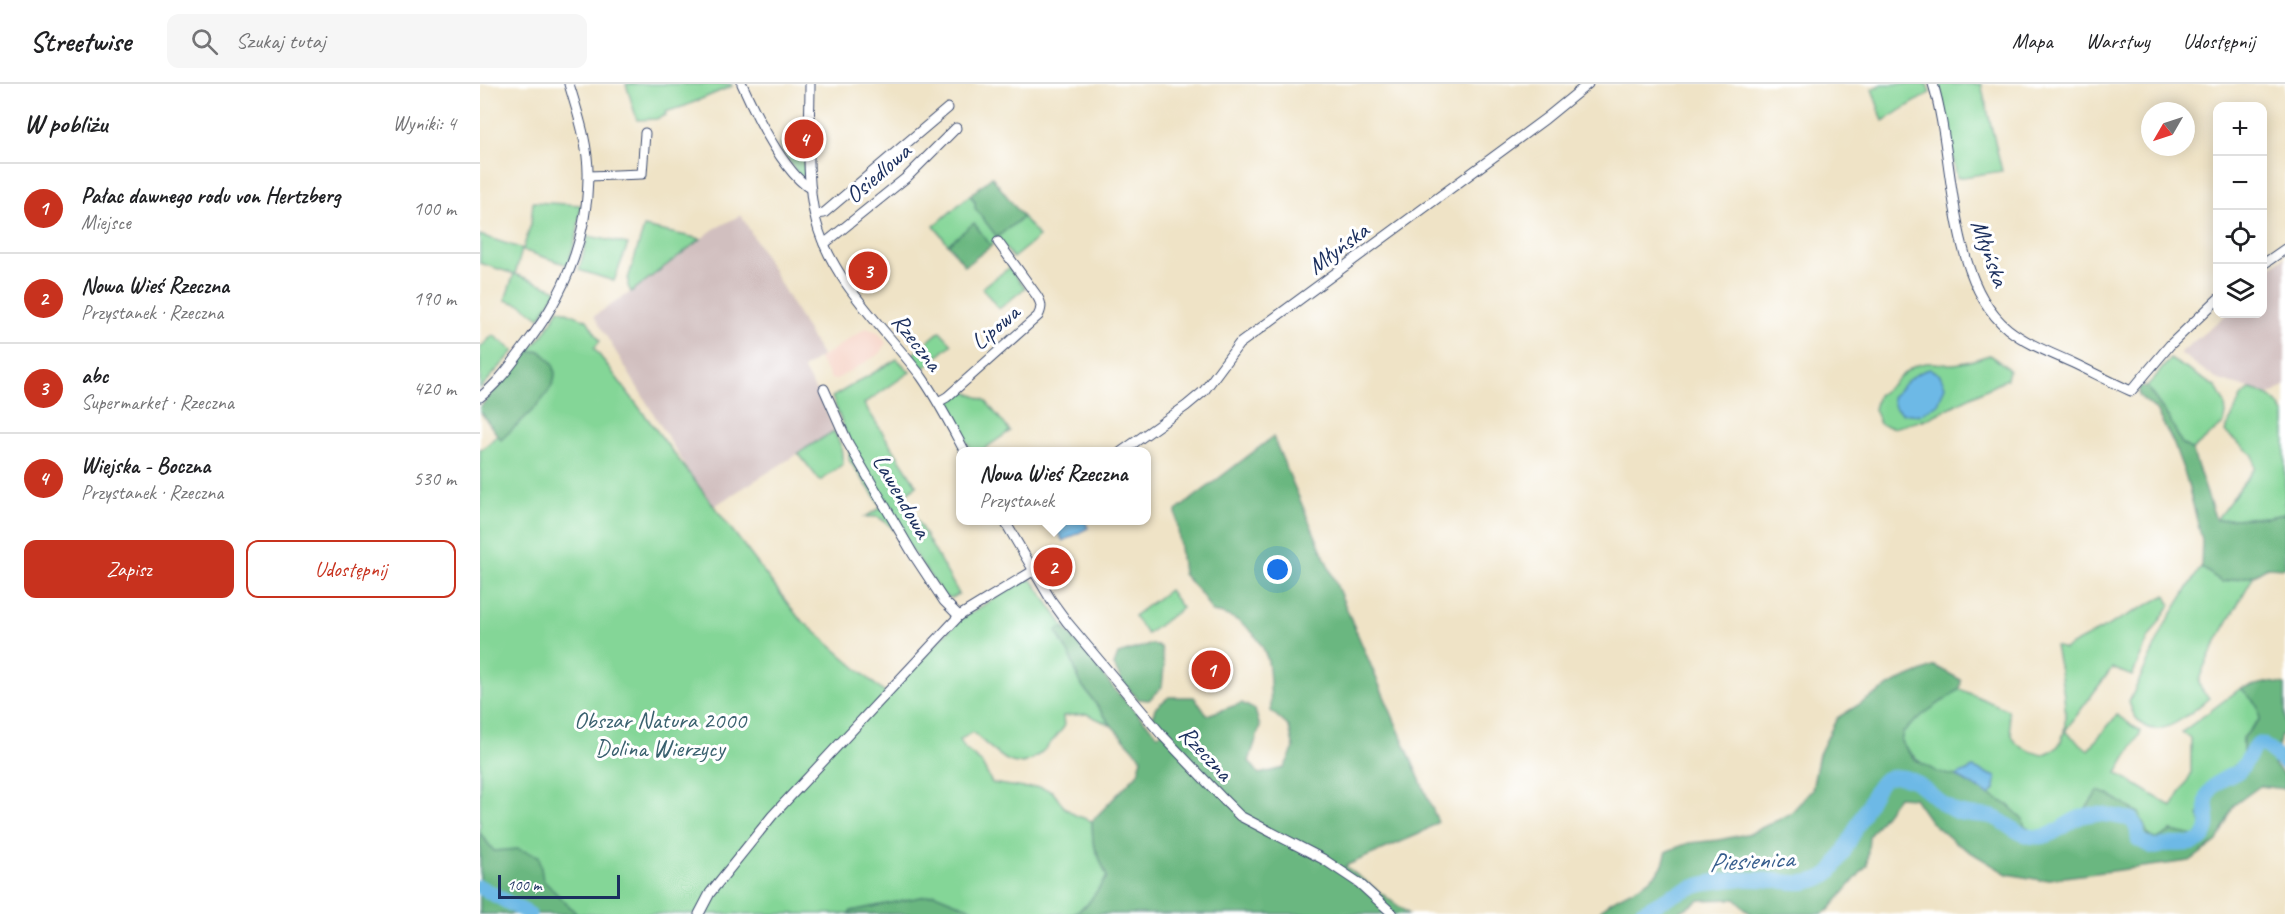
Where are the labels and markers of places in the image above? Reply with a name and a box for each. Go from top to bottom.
pin: 4 [784,116,824,162]
pin: 3 [848,248,888,294]
pin: 2 [1034,544,1072,590]
pin: 1 [1192,648,1230,692]

